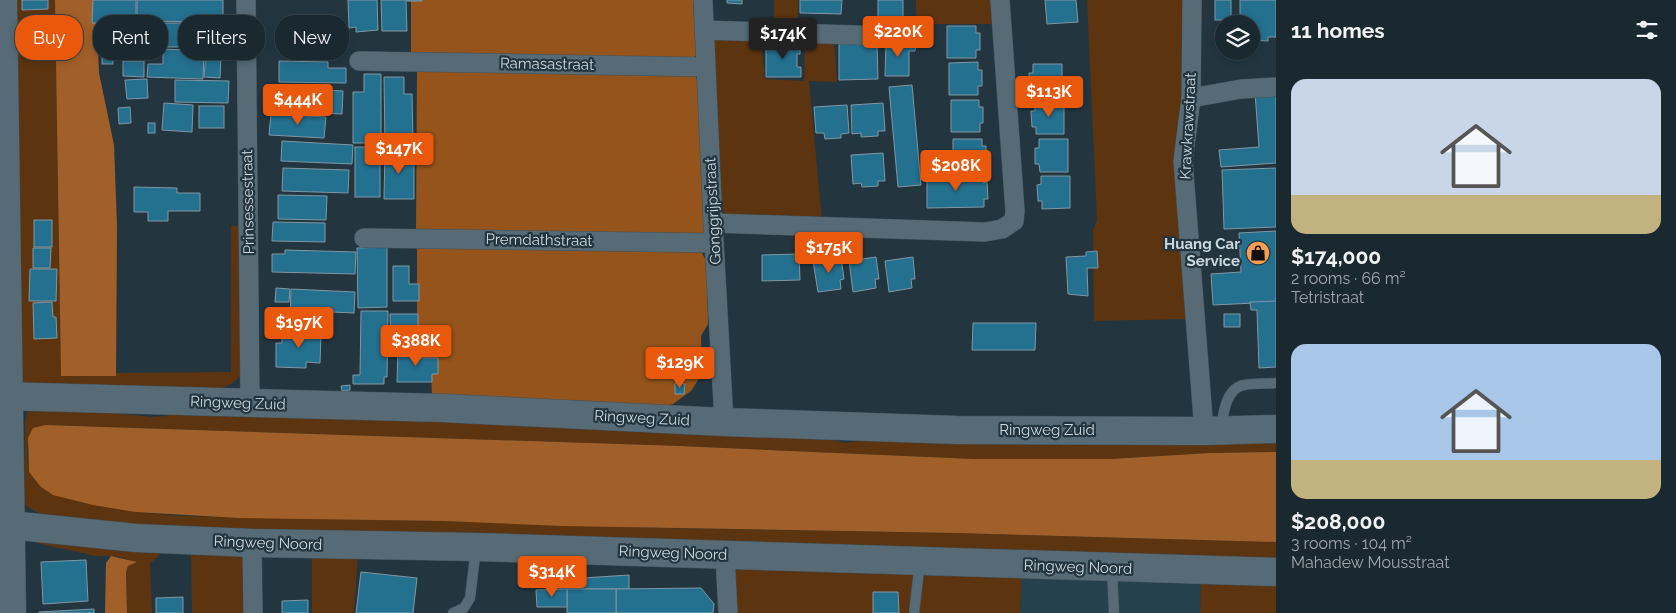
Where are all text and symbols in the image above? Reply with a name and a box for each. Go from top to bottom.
chip: Buy [15,15,83,60]
chip: Rent [93,15,168,60]
chip: Filters [178,15,265,60]
chip: New [275,15,349,60]
pin: $220K [863,15,933,58]
map controls [1215,15,1260,60]
button: layers [1215,15,1260,60]
icon: filters [1633,16,1661,44]
pin: $174K [748,18,818,60]
text: 11 homes [1291,18,1385,43]
text: $220K [874,22,922,41]
text: $174K [760,24,806,43]
street label: Ramasastraat [500,54,594,74]
street label: Krawkrawstraat [1176,72,1200,180]
pin: $113K [1014,76,1084,118]
text: $113K [1026,82,1072,101]
pin: $444K [263,84,333,126]
text: $444K [274,90,322,109]
icon: home [1431,111,1521,201]
pin: $147K [364,132,434,175]
text: $147K [376,139,422,158]
street label: Prinsessestraat [238,149,258,255]
pin: $208K [921,150,991,192]
text: $208K [931,156,981,175]
street label: Gonggrijpstraat [701,157,725,265]
street label: Premdathstraat [485,230,593,250]
pin: $175K [794,232,864,274]
place label: Huang Car Service [1164,235,1240,270]
text: $175K [806,238,852,257]
shop icon: Huang Car Service [1245,240,1271,266]
text: $174,000 [1291,244,1381,269]
text: 2 rooms · 66 m² [1291,269,1406,288]
text: Tetristraat [1291,288,1364,307]
pin: $197K [264,306,334,349]
text: $197K [275,313,323,332]
pin: $388K [381,324,451,367]
text: $388K [391,331,441,350]
pin: $129K [645,346,715,389]
text: $129K [656,353,704,372]
icon: home [1431,376,1521,466]
street label: Ringweg Zuid [190,392,286,414]
street label: Ringweg Zuid [594,407,690,429]
street label: Ringweg Zuid [999,421,1095,439]
text: $208,000 [1291,509,1385,534]
street label: Ringweg Noord [213,532,323,554]
text: 3 rooms · 104 m² [1291,534,1412,553]
street label: Ringweg Noord [618,542,728,564]
text: Mahadew Mousstraat [1291,553,1450,572]
pin: $314K [517,556,587,598]
street label: Ringweg Noord [1023,556,1133,578]
text: $314K [529,562,575,581]

